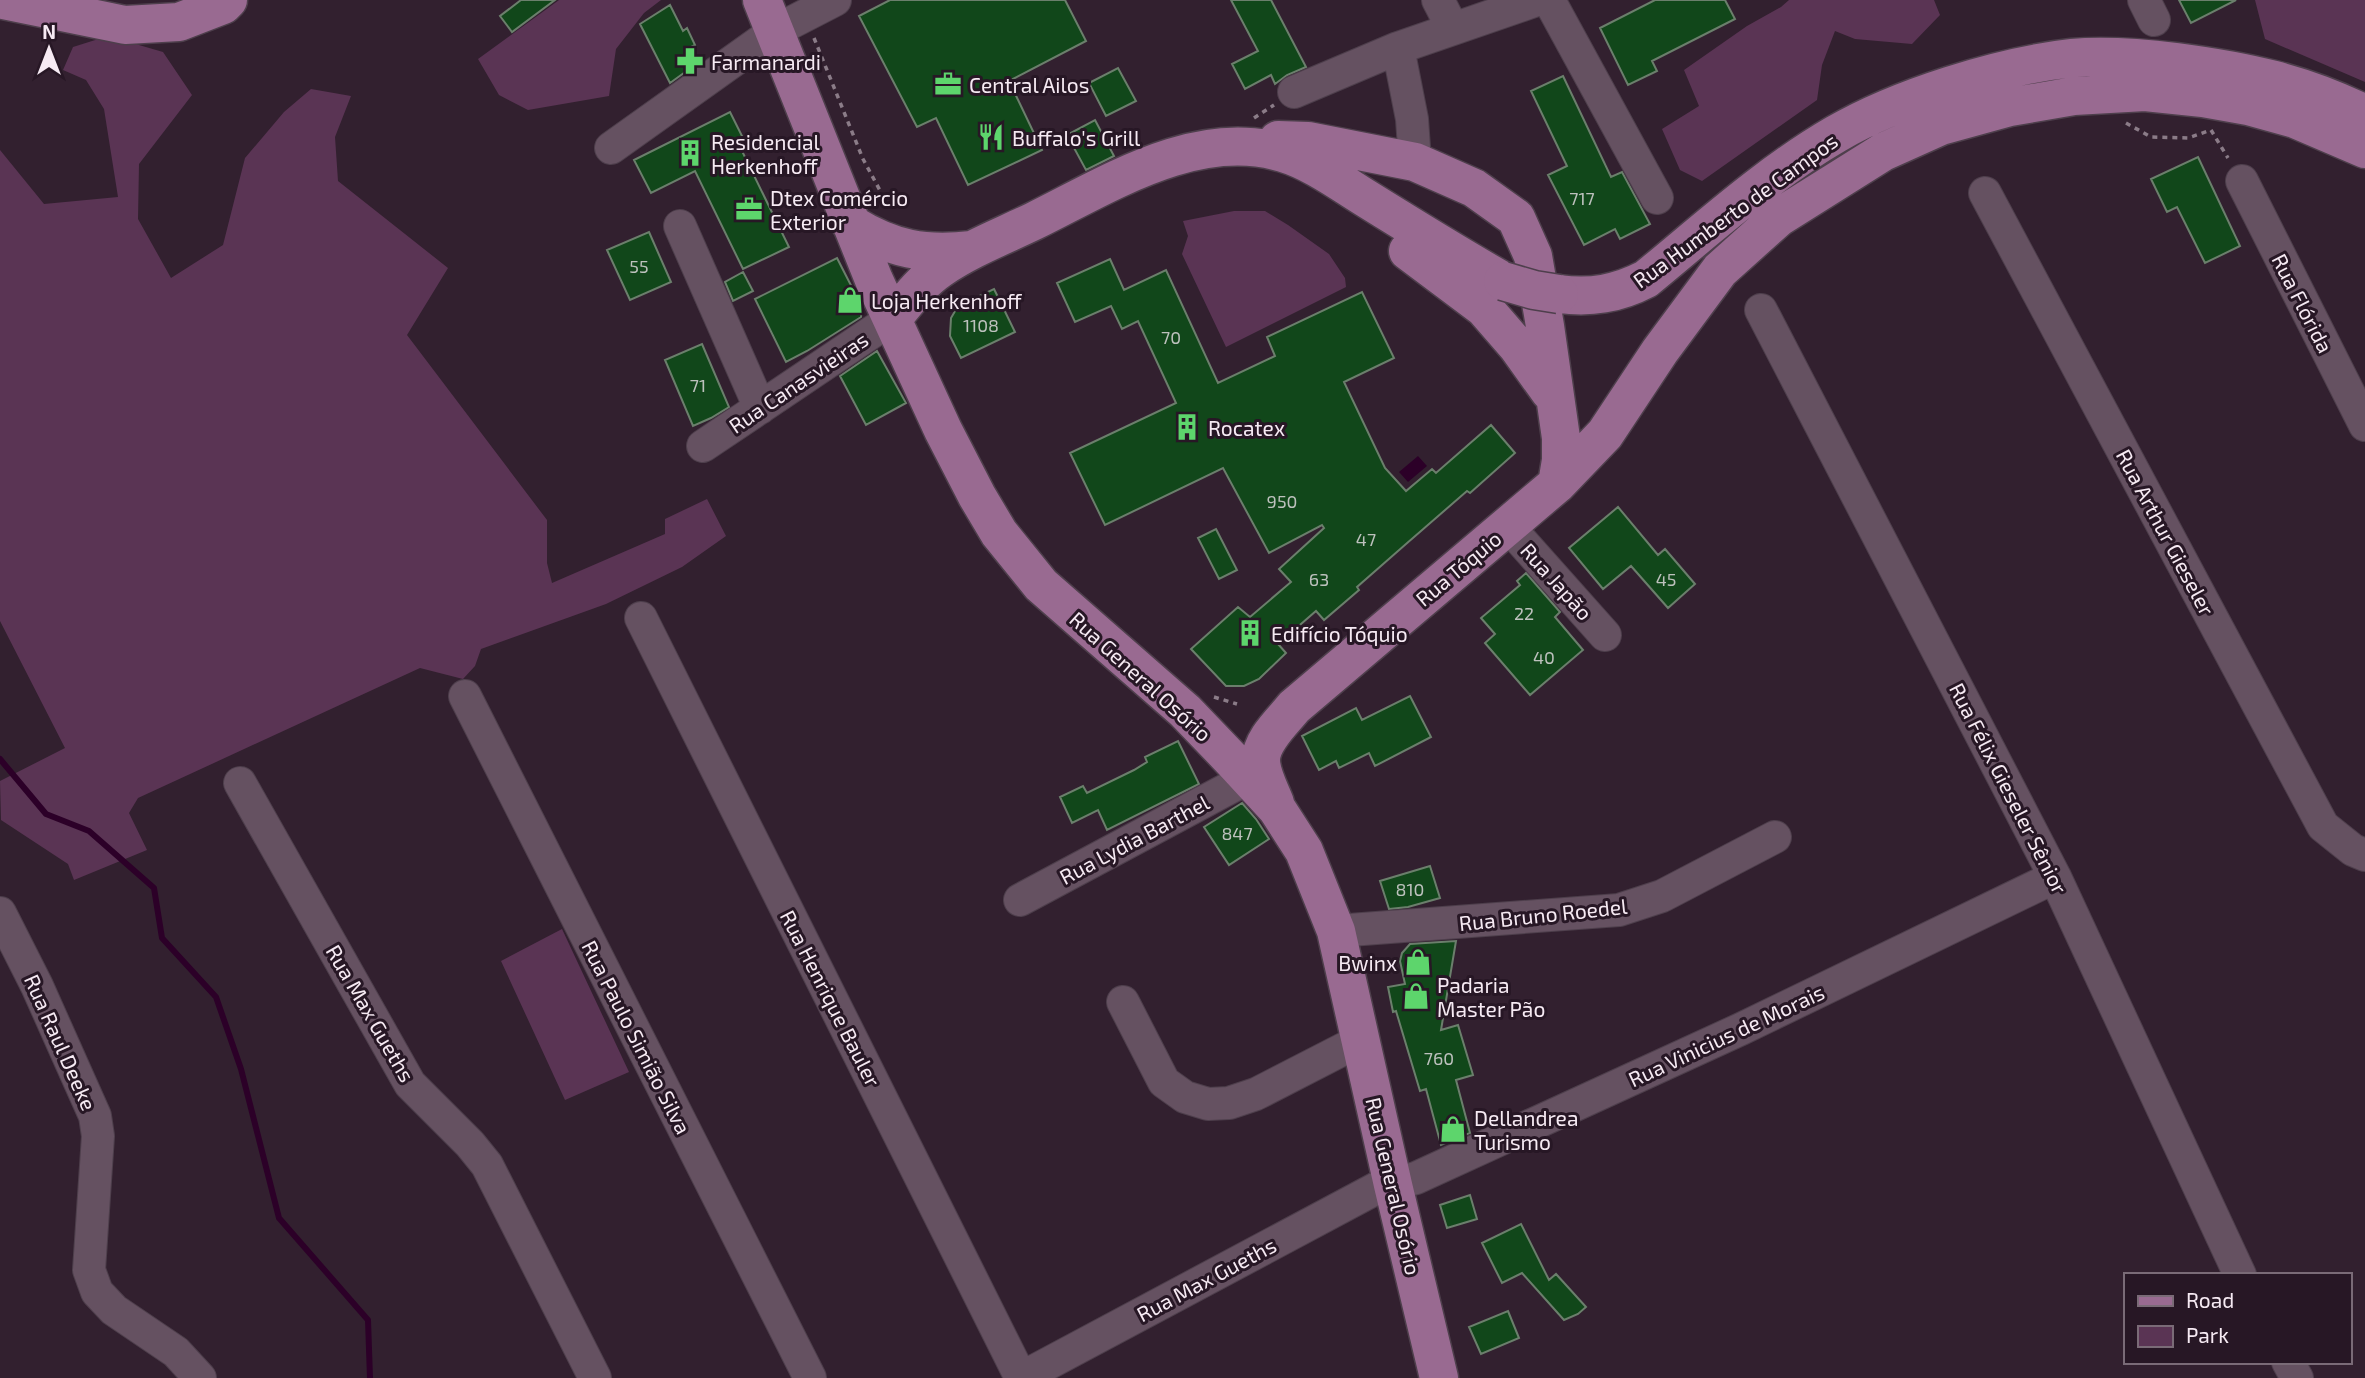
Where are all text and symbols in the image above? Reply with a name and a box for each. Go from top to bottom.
north arrow [14,14,84,84]
text: N [42,20,56,43]
pharmacy icon: Farmanardi [675,46,705,76]
place label: Farmanardi [711,49,821,74]
office icon: Central Ailos [933,69,963,99]
place label: Central Ailos [969,72,1089,97]
restaurant icon: Buffalo's Grill [976,122,1006,152]
place label: Buffalo's Grill [1012,125,1141,150]
street label: Rua Humberto de Campos [1628,127,1842,293]
place label: Residencial Herkenhoff [711,129,821,178]
building icon: Residencial Herkenhoff [675,138,705,168]
place label: Dtex Comércio Exterior [770,185,908,234]
house number: 717 [1569,187,1595,209]
office icon: Dtex Comércio Exterior [734,194,764,224]
street label: Rua Flórida [2267,249,2339,357]
house number: 55 [629,255,649,277]
shop icon: Loja Herkenhoff [835,285,865,315]
place label: Loja Herkenhoff [871,288,1023,314]
house number: 1108 [963,314,999,336]
street label: Rua Canasvieiras [724,326,872,438]
house number: 70 [1161,326,1181,348]
house number: 71 [690,374,706,396]
building icon: Rocatex [1172,412,1202,442]
place label: Rocatex [1208,415,1285,440]
street label: Rua Arthur Gieseler [2112,445,2221,620]
house number: 950 [1267,490,1297,512]
street label: Rua Tóquio [1410,525,1506,611]
house number: 47 [1356,528,1376,550]
street label: Rua Japão [1516,537,1598,625]
house number: 63 [1309,568,1329,590]
house number: 45 [1656,568,1676,590]
house number: 22 [1514,602,1534,624]
street label: Rua General Osório [1065,606,1217,746]
building icon: Edifício Tóquio [1235,618,1265,648]
place label: Edifício Tóquio [1271,621,1408,646]
house number: 40 [1533,646,1555,668]
street label: Rua Félix Gieseler Sênior [1945,678,2073,898]
street label: Rua Lydia Barthel [1055,789,1214,889]
house number: 847 [1221,822,1253,844]
house number: 810 [1396,878,1424,900]
street label: Rua Bruno Roedel [1458,893,1629,935]
street label: Rua Henrique Bauler [776,906,887,1091]
street label: Rua Paulo Simião Silva [577,936,697,1138]
street label: Rua Max Gueths [322,940,420,1086]
shop icon: Bwinx [1403,947,1433,977]
place label: Bwinx [1338,950,1397,975]
street label: Rua Raul Deeke [20,970,102,1114]
place label: Padaria Master Pão [1437,972,1545,1021]
street label: Rua Vinicius de Morais [1624,979,1828,1091]
shop icon: Padaria Master Pão [1401,981,1431,1011]
house number: 760 [1424,1047,1454,1069]
street label: Rua General Osório [1361,1095,1427,1277]
place label: Dellandrea Turismo [1474,1105,1578,1154]
shop icon: Dellandrea Turismo [1438,1114,1468,1144]
street label: Rua Max Gueths [1132,1232,1280,1326]
legend [2124,1273,2351,1364]
text: Road [2186,1287,2234,1312]
text: Park [2186,1322,2229,1347]

